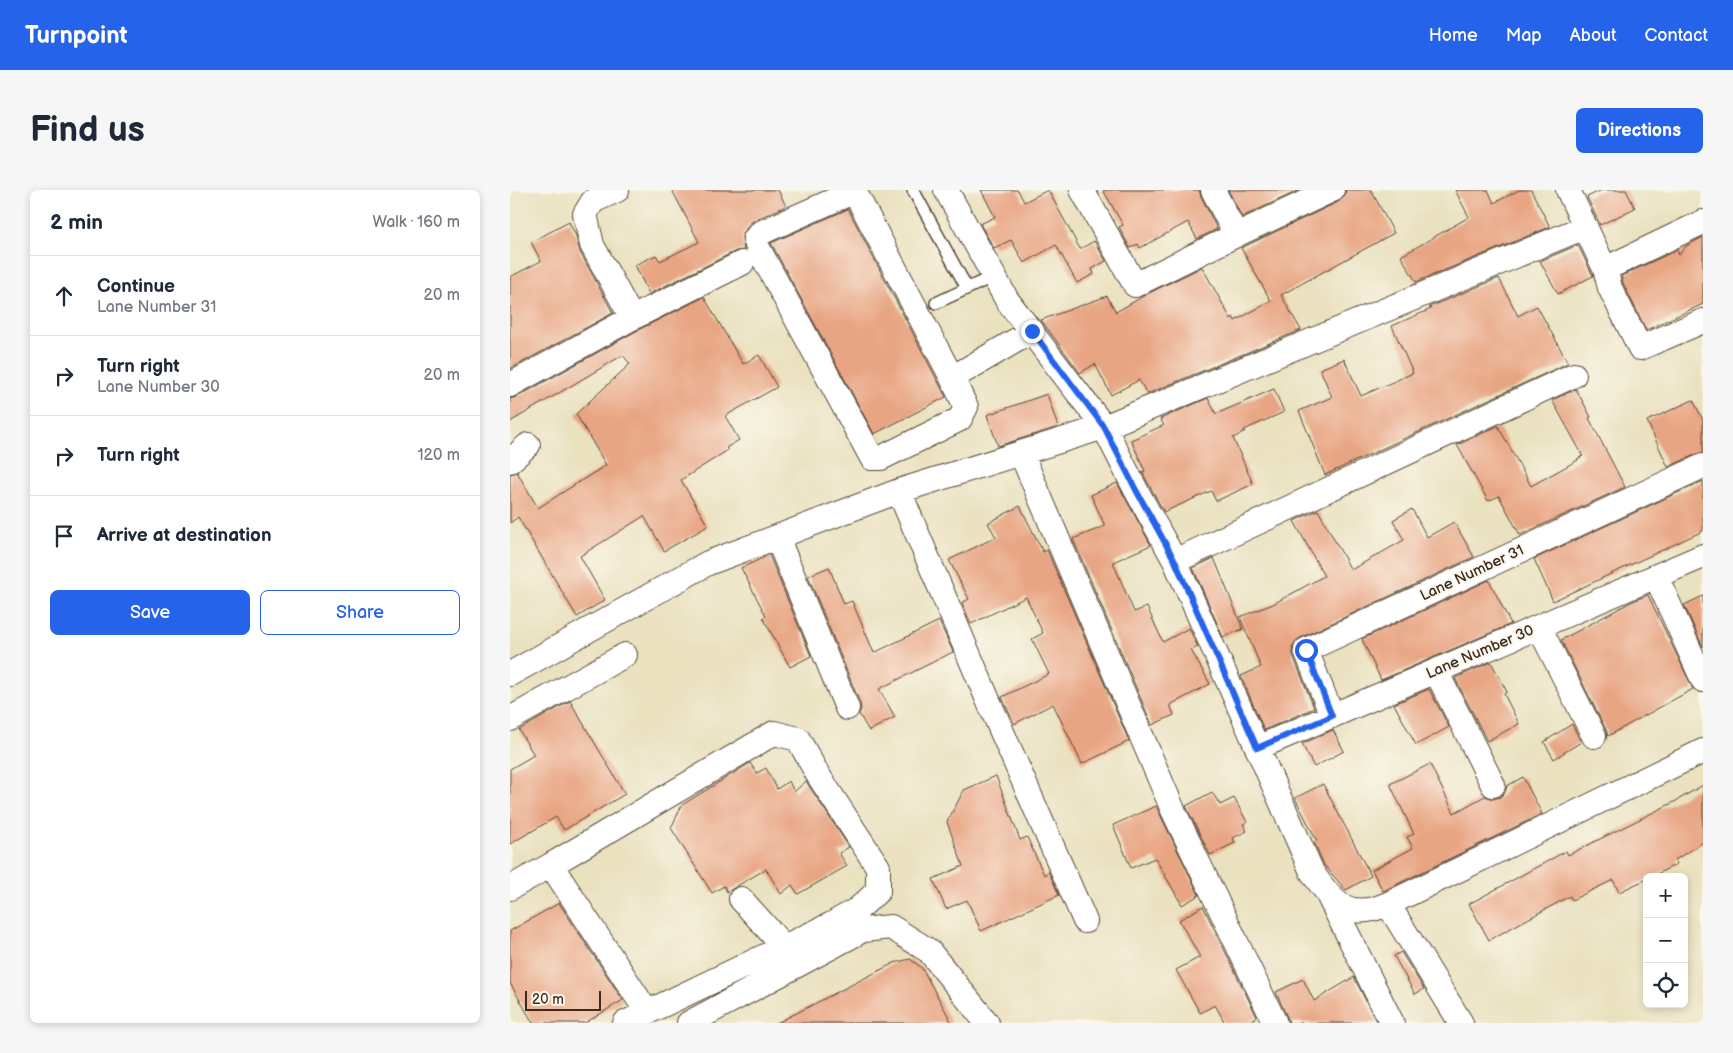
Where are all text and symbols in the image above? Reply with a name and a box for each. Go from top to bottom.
text: Turnpoint [25,21,128,50]
text: Home [1429,25,1478,46]
text: Map [1506,25,1542,46]
text: About [1570,25,1617,46]
text: Contact [1645,25,1708,46]
button: Directions [1576,108,1703,153]
text: Find us [30,109,145,152]
text: 2 min [50,210,103,235]
text: Walk · 160 m [372,213,460,232]
text: Continue [97,275,175,298]
icon: ahead [50,282,78,310]
text: 20 m [424,286,460,305]
text: Lane Number 31 [97,298,217,317]
route end [1021,320,1044,343]
text: Turn right [97,355,180,378]
icon: right [50,362,78,390]
text: 20 m [424,366,460,385]
text: Lane Number 30 [97,378,220,397]
icon: right [50,442,78,470]
text: Turn right [97,444,180,467]
text: 120 m [417,446,460,465]
icon: arrive [50,522,78,550]
text: Arrive at destination [97,524,272,547]
street label: Lane Number 31 [1417,541,1527,605]
button: Save [50,590,250,635]
button: Share [260,590,460,635]
street label: Lane Number 30 [1423,621,1537,683]
route start [1295,639,1318,662]
map controls [1643,873,1688,1008]
button: + [1643,873,1688,918]
button: − [1643,918,1688,963]
button: locate [1643,963,1688,1008]
scale bar [525,988,601,1011]
text: 20 m [532,991,564,1008]

